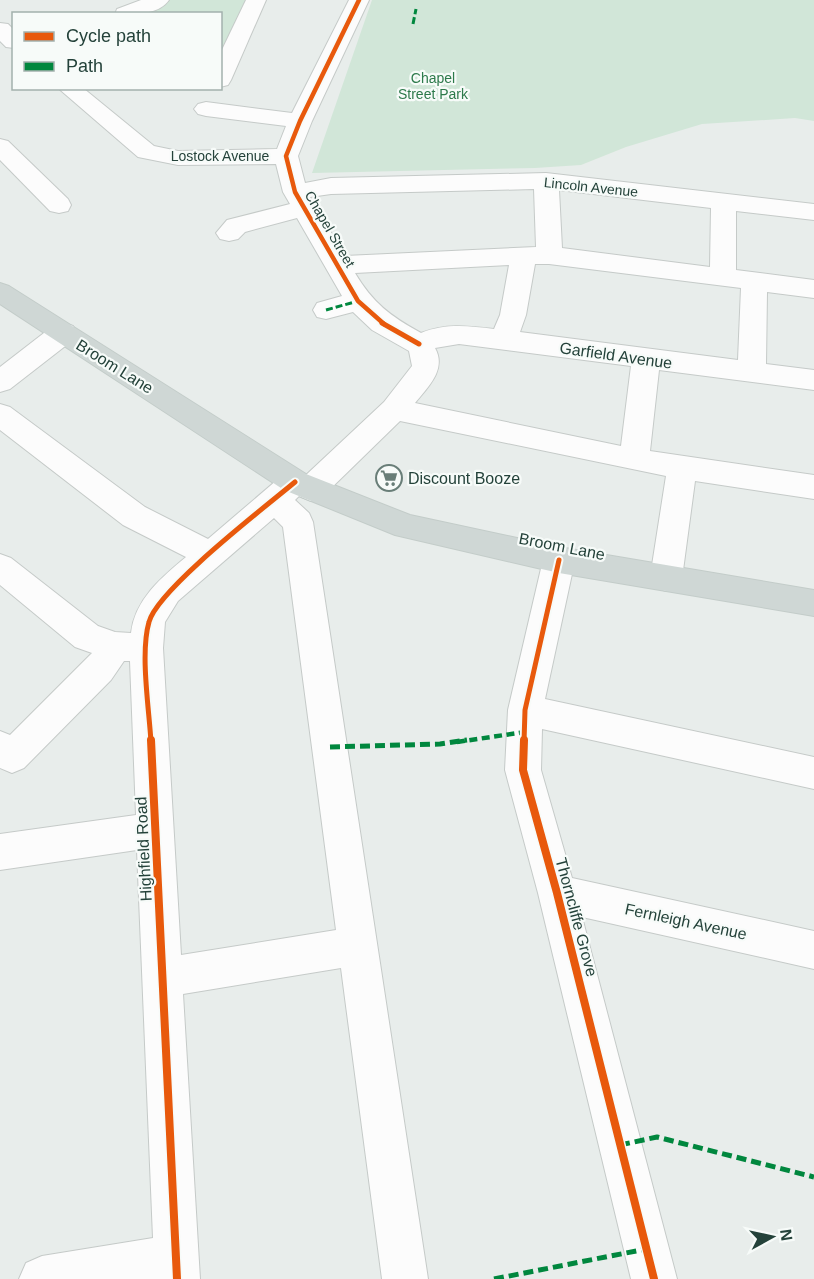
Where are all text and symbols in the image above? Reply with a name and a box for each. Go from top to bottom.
legend [12,12,222,90]
text: Cycle path [66,26,151,46]
text: Path [66,56,103,76]
park label: Chapel Street Park [398,70,469,102]
street label: Lostock Avenue [171,148,270,164]
street label: Lincoln Avenue [543,174,639,200]
street label: Chapel Street [302,188,358,270]
street label: Broom Lane [73,336,156,397]
street label: Garfield Avenue [559,339,673,372]
supermarket icon: Discount Booze [374,463,404,493]
place label: Discount Booze [408,470,520,487]
street label: Broom Lane [517,530,606,563]
street label: Highfield Road [132,796,155,902]
street label: Thorncliffe Grove [552,856,601,979]
street label: Fernleigh Avenue [623,900,749,943]
north arrow [742,1207,802,1267]
text: N [777,1228,796,1242]

